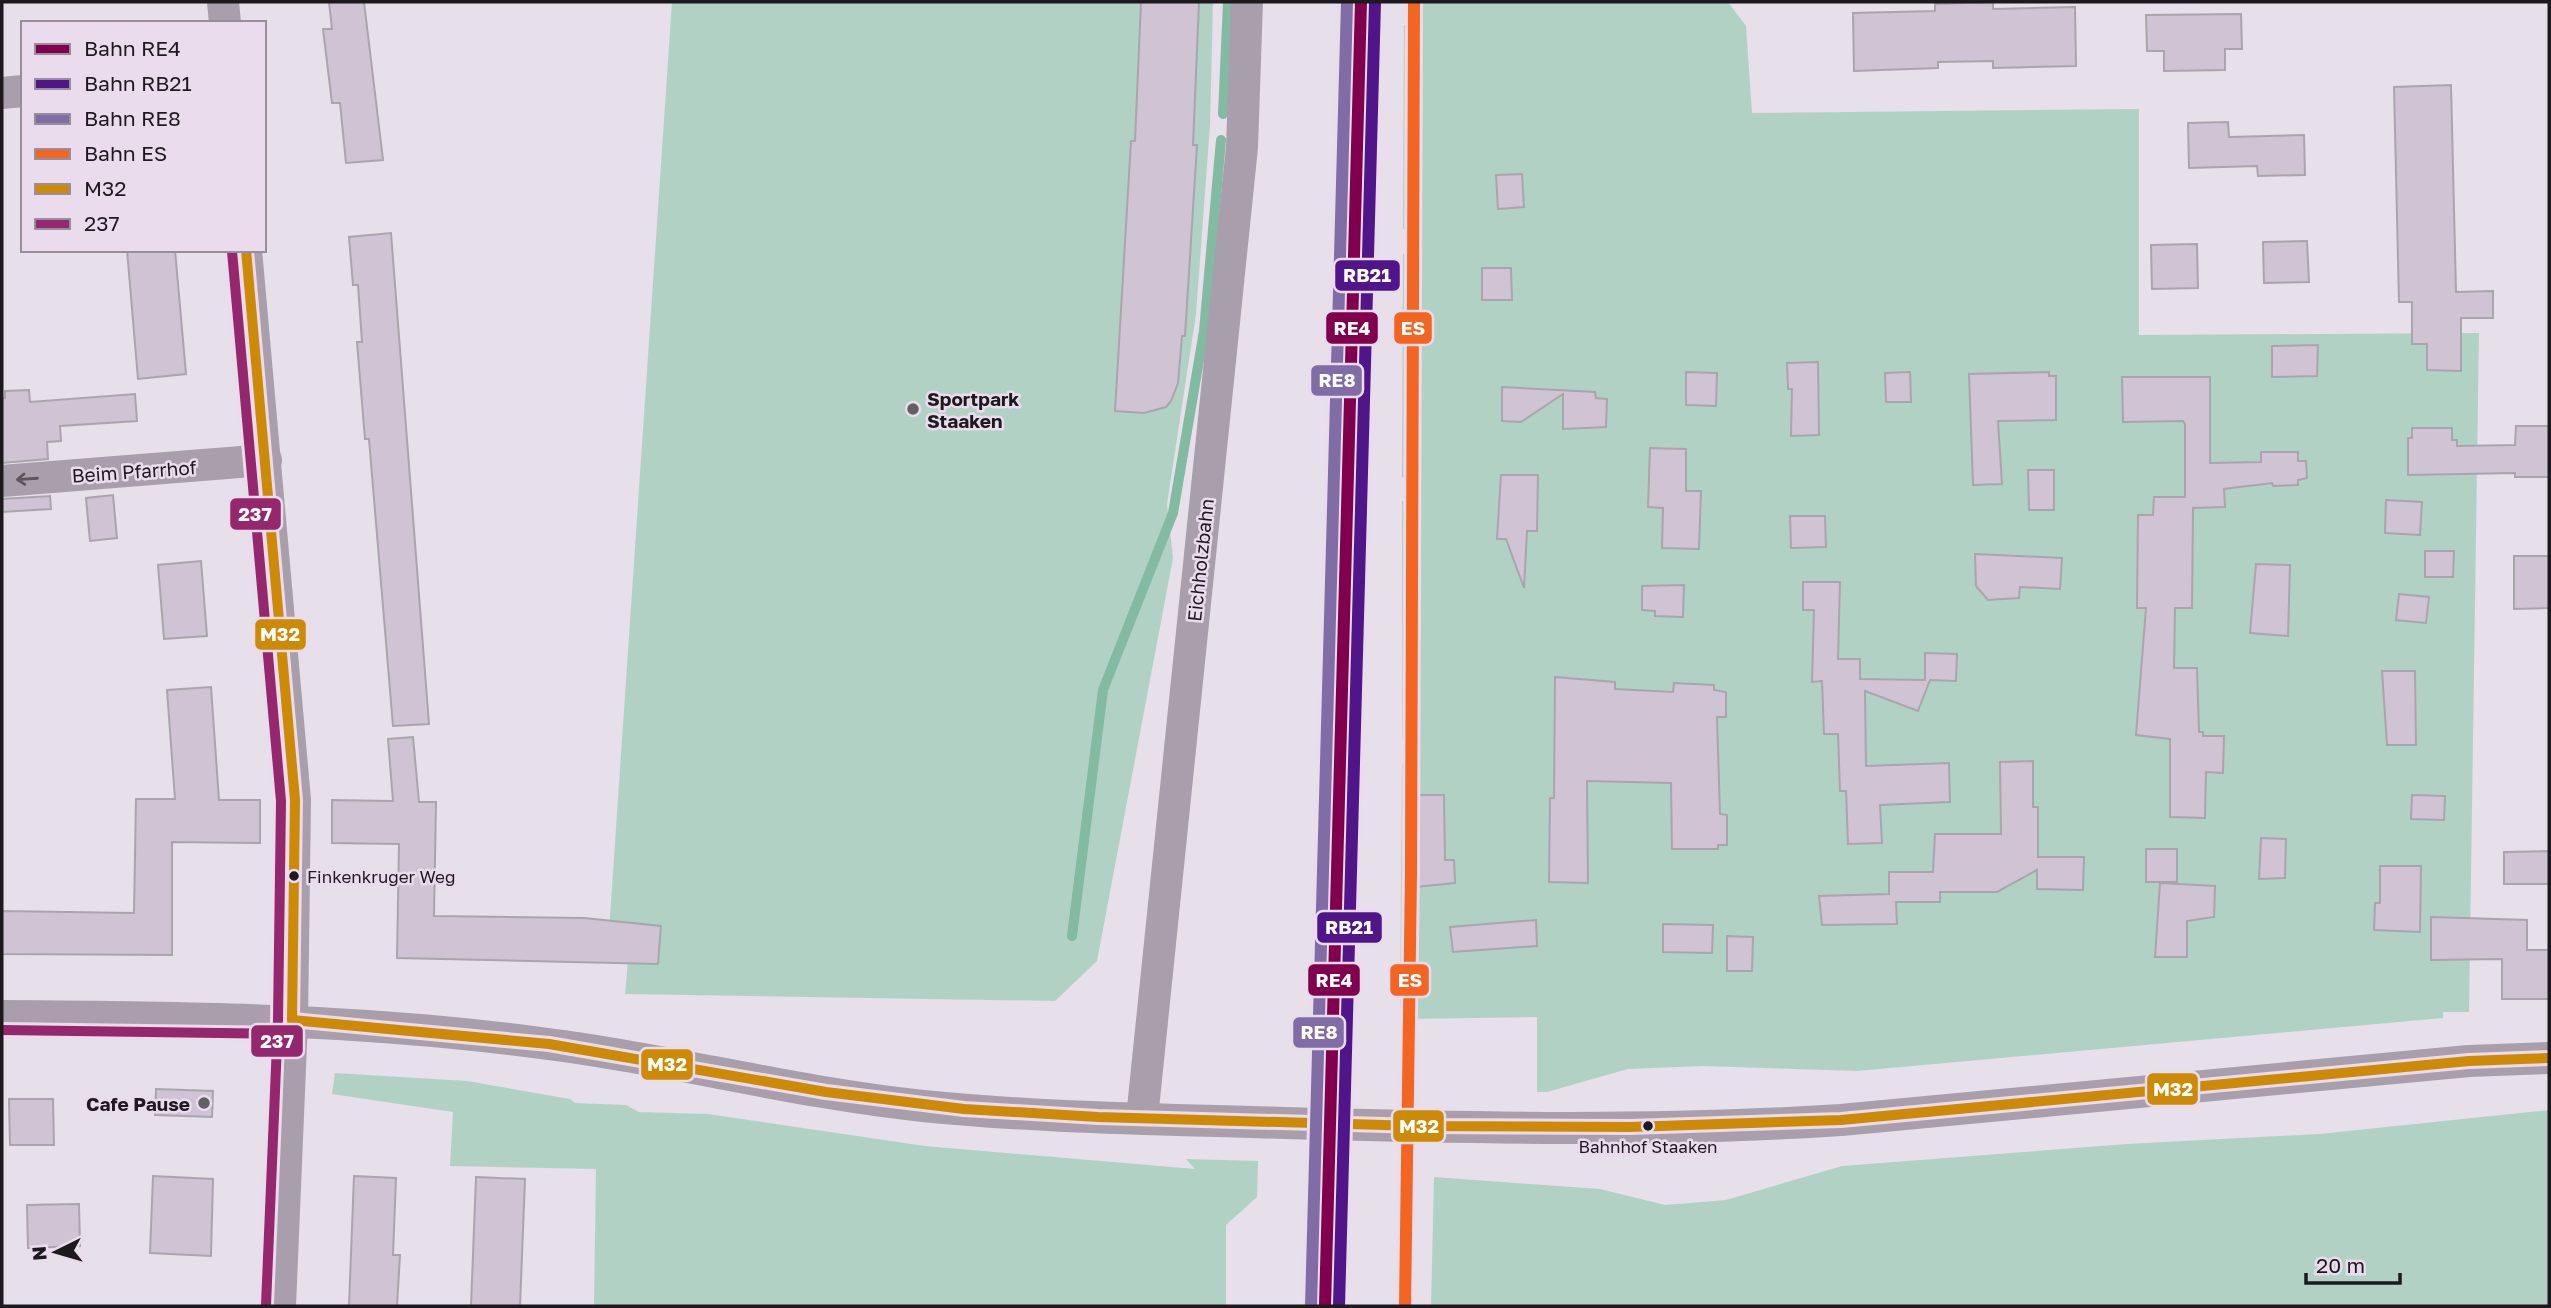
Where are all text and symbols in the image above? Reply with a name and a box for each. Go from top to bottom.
legend [21,21,266,252]
text: Bahn RE4 [84,35,181,61]
text: Bahn RB21 [84,70,192,96]
text: Bahn RE8 [84,105,181,131]
text: Bahn ES [84,140,167,166]
text: M32 [84,175,127,201]
text: 237 [84,210,120,236]
line badge: RB21 [1334,259,1401,292]
text: RB21 [1343,263,1391,286]
line badge: RE4 [1325,311,1379,345]
line badge: ES [1393,311,1433,345]
text: RE4 [1334,316,1371,339]
text: ES [1401,316,1425,339]
line badge: RE8 [1310,364,1363,397]
text: RE8 [1318,368,1356,391]
place label: Sportpark Staaken [927,387,1019,432]
marker: Sportpark Staaken [905,401,921,417]
street label: Beim Pfarrhof [71,455,197,487]
one-way arrow [16,473,38,486]
line badge: 237 [229,497,282,531]
street label: Eichholzbahn [1182,497,1218,623]
text: 237 [238,502,272,525]
line badge: M32 [254,618,307,651]
text: M32 [260,622,300,645]
place label: Finkenkruger Weg [307,866,455,887]
marker: Finkenkruger Weg [287,869,301,883]
line badge: RB21 [1316,911,1383,944]
text: RB21 [1325,915,1373,938]
line badge: RE4 [1307,963,1361,997]
line badge: ES [1389,963,1430,997]
text: RE4 [1316,968,1353,991]
text: ES [1398,968,1422,991]
line badge: RE8 [1292,1016,1345,1049]
text: RE8 [1300,1020,1338,1043]
line badge: 237 [250,1024,304,1058]
text: 237 [260,1029,294,1052]
line badge: M32 [640,1048,694,1081]
text: M32 [647,1052,687,1075]
line badge: M32 [2146,1072,2199,1106]
text: M32 [2153,1077,2193,1100]
place label: Cafe Pause [86,1092,190,1115]
marker: Cafe Pause [196,1095,212,1111]
line badge: M32 [1392,1109,1445,1143]
text: M32 [1399,1114,1439,1137]
marker: Bahnhof Staaken [1641,1119,1655,1133]
place label: Bahnhof Staaken [1579,1136,1717,1157]
north arrow [21,1217,91,1287]
scale bar [2306,1242,2400,1286]
text: N [26,1245,51,1262]
text: 20 m [2316,1252,2365,1278]

